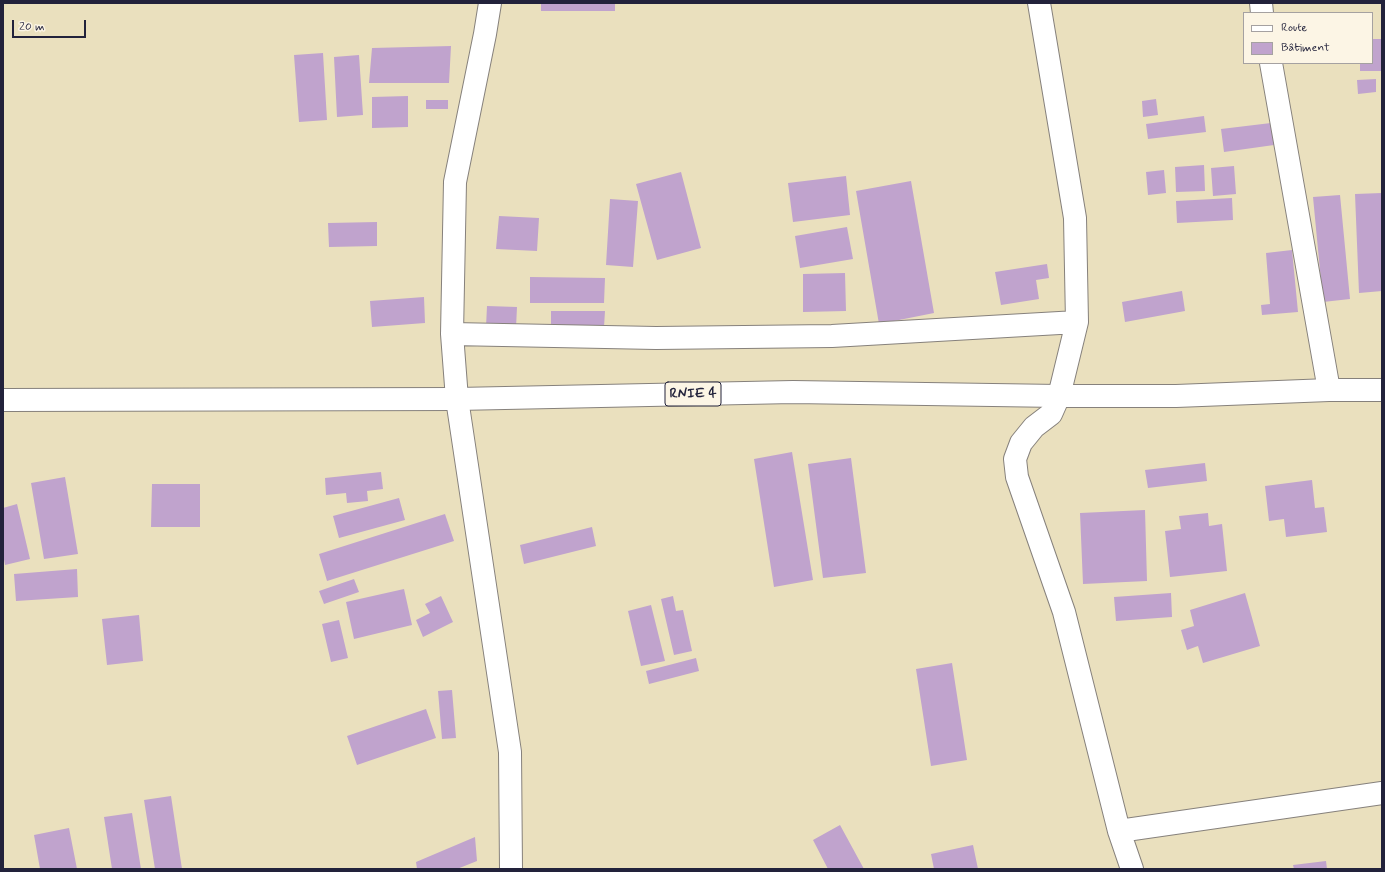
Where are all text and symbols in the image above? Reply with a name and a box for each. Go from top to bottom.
scale bar [14,12,88,38]
legend [1243,12,1373,64]
text: 20 m [19,19,45,35]
text: Route [1281,20,1307,36]
text: Bâtiment [1281,40,1330,56]
road number: RNIE 4 [665,382,721,406]

